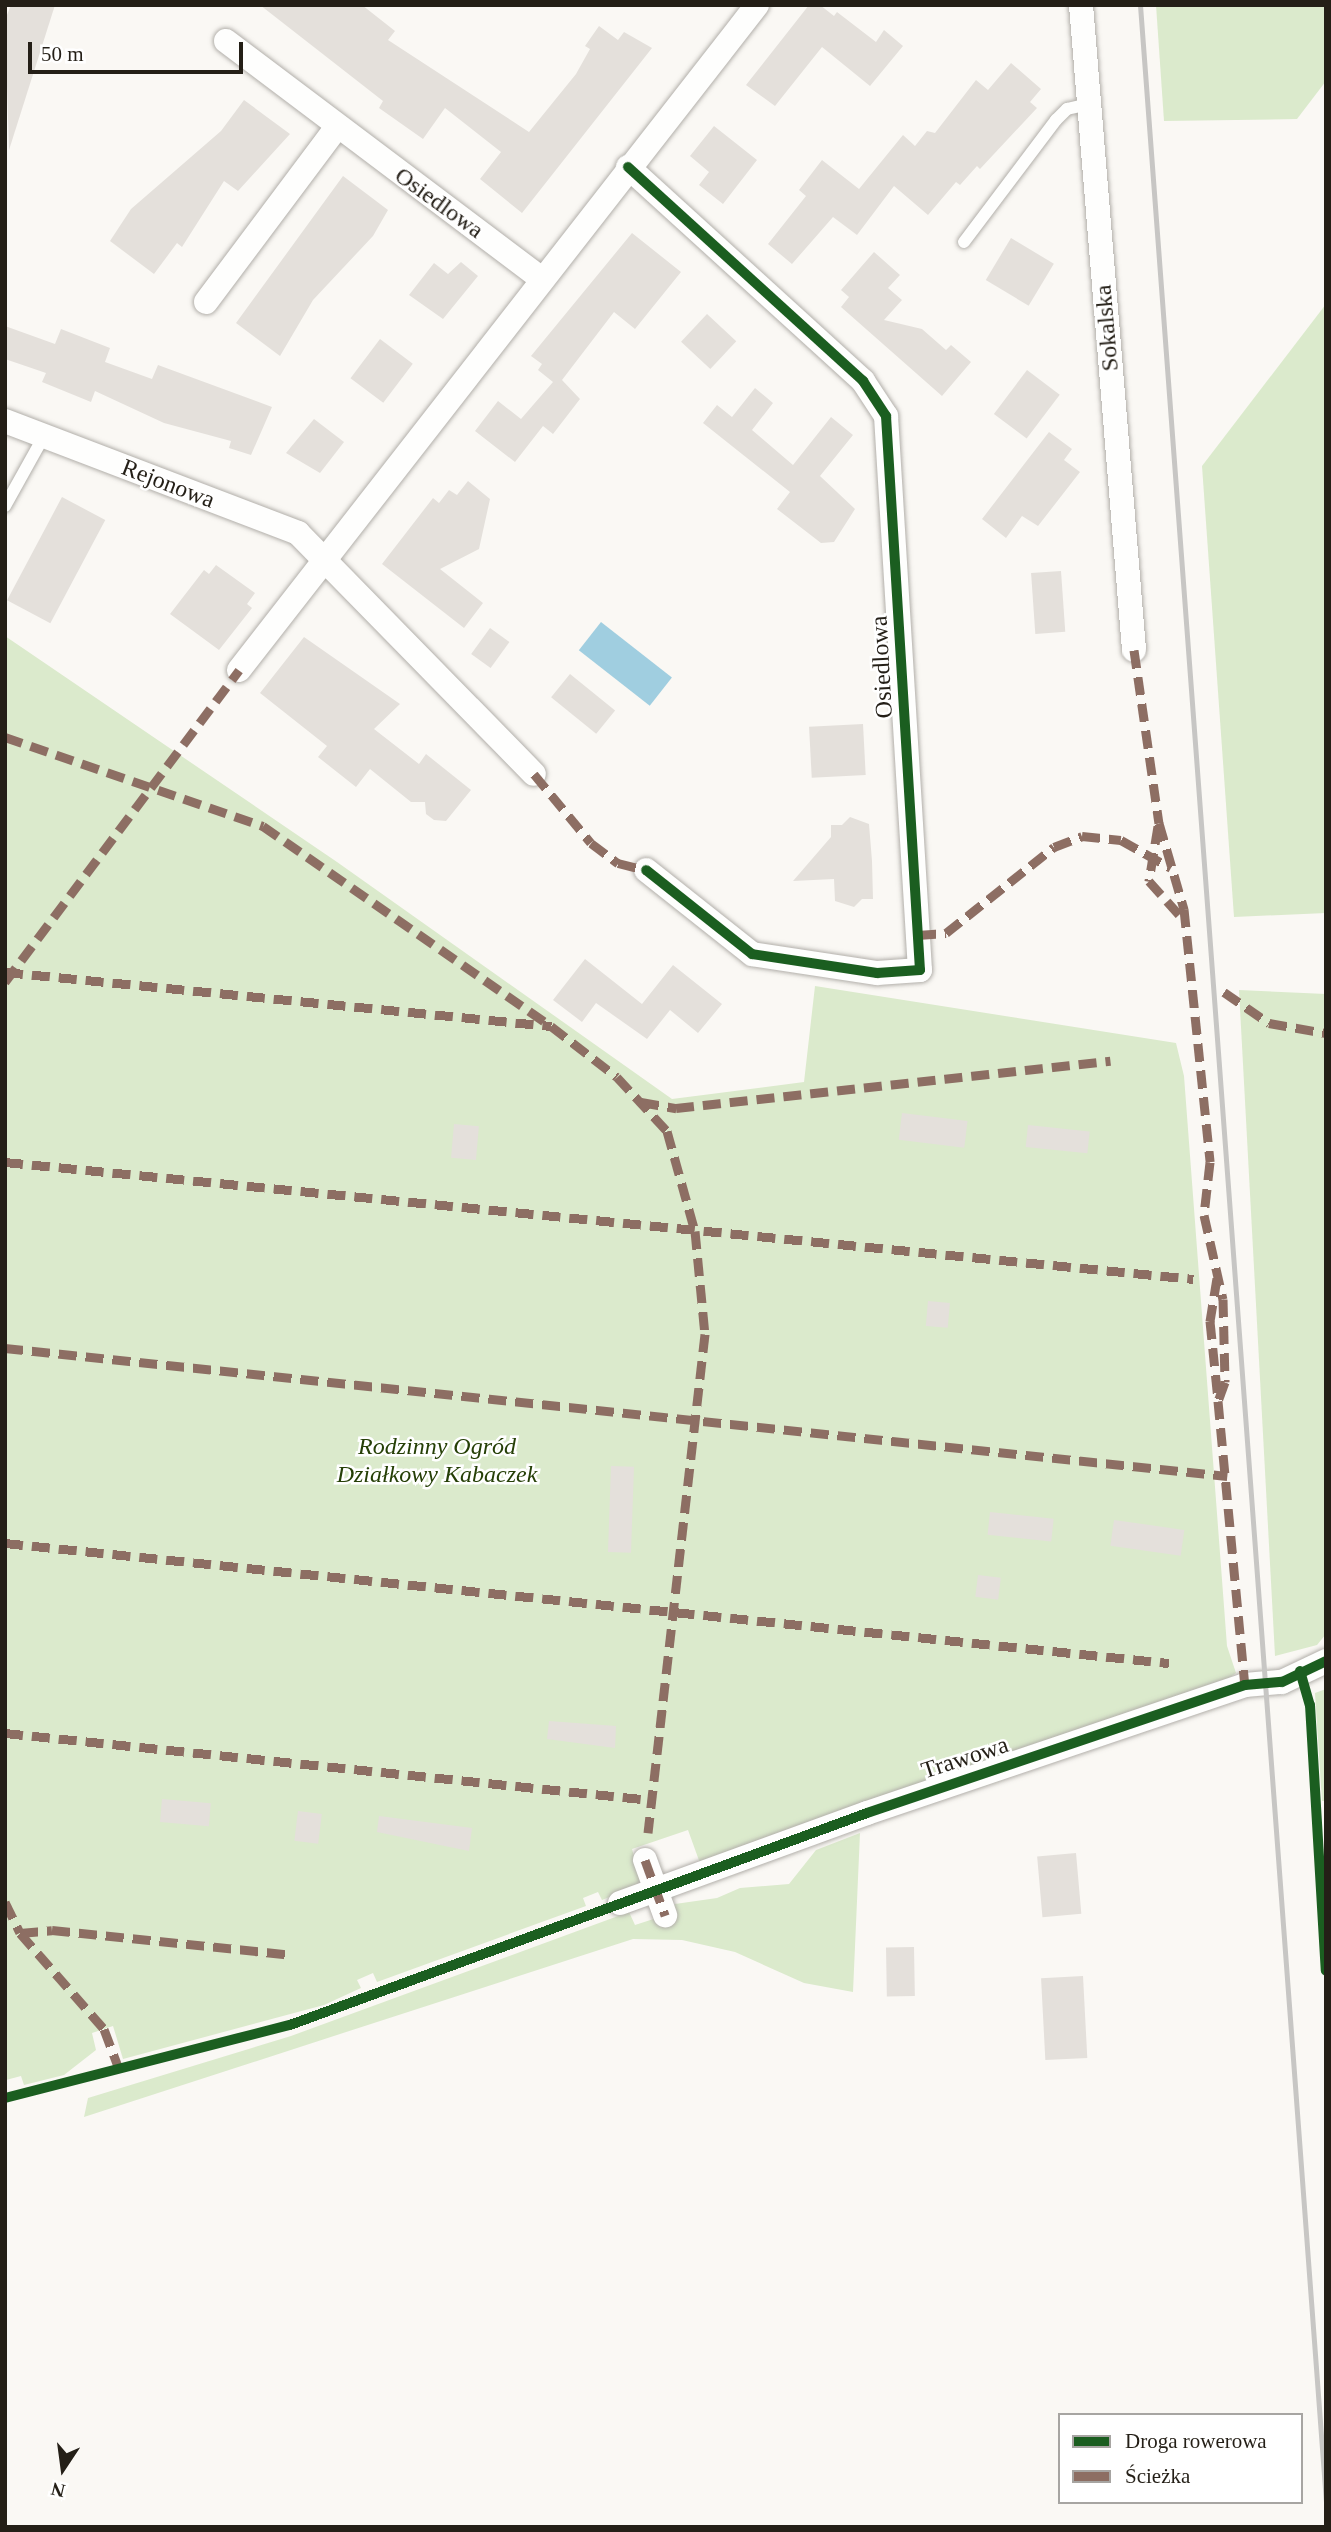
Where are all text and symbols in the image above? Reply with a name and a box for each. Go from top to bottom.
scale bar [32,28,247,72]
text: 50 m [41,42,84,66]
street label: Osiedlowa [389,161,489,245]
street label: Sokalska [1089,284,1125,372]
street label: Rejonowa [117,453,219,515]
street label: Osiedlowa [865,615,899,719]
park label: Rodzinny Ogród Działkowy Kabaczek [337,1433,537,1489]
street label: Trawowa [918,1730,1012,1786]
legend [1058,2413,1303,2504]
text: Droga rowerowa [1125,2429,1267,2453]
north arrow [28,2434,98,2504]
text: Ścieżka [1125,2464,1190,2488]
text: N [49,2478,67,2502]

